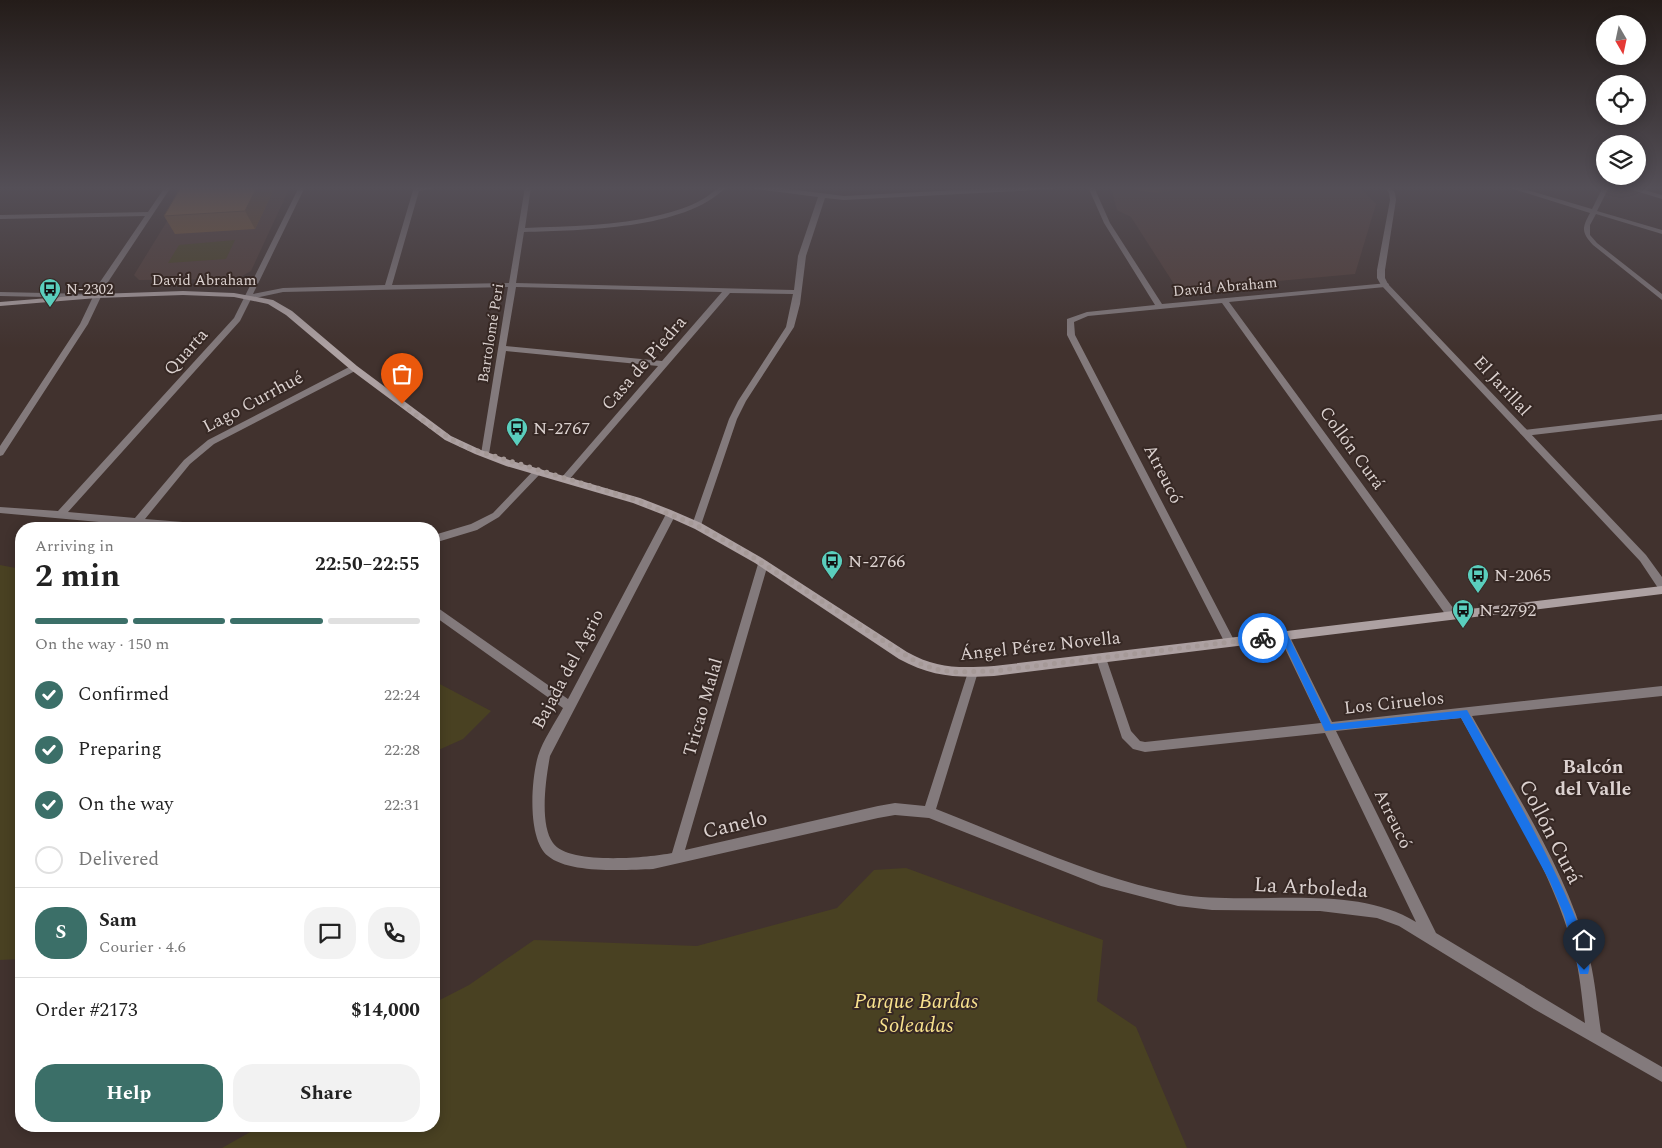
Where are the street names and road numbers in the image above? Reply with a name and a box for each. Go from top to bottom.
street label: David Abraham [152,269,256,292]
street label: David Abraham [1172,271,1278,303]
street label: Bartolomé Peri [472,282,510,384]
street label: Casa de Piedra [595,309,693,416]
street label: Quarta [157,322,215,382]
street label: El Jarillal [1467,350,1537,422]
street label: Lago Currhué [198,364,308,440]
street label: Collón Curá [1312,401,1392,495]
street label: Atreucó [1136,439,1190,509]
street label: Bajada del Agrio [525,604,611,734]
street label: Ángel Pérez Novella [958,624,1122,668]
street label: Tricao Malal [676,655,730,759]
street label: Los Ciruelos [1342,684,1446,722]
street label: Collón Curá [1510,774,1590,891]
street label: Atreucó [1367,784,1419,854]
street label: Canelo [700,802,770,848]
street label: La Arboleda [1253,869,1370,907]

